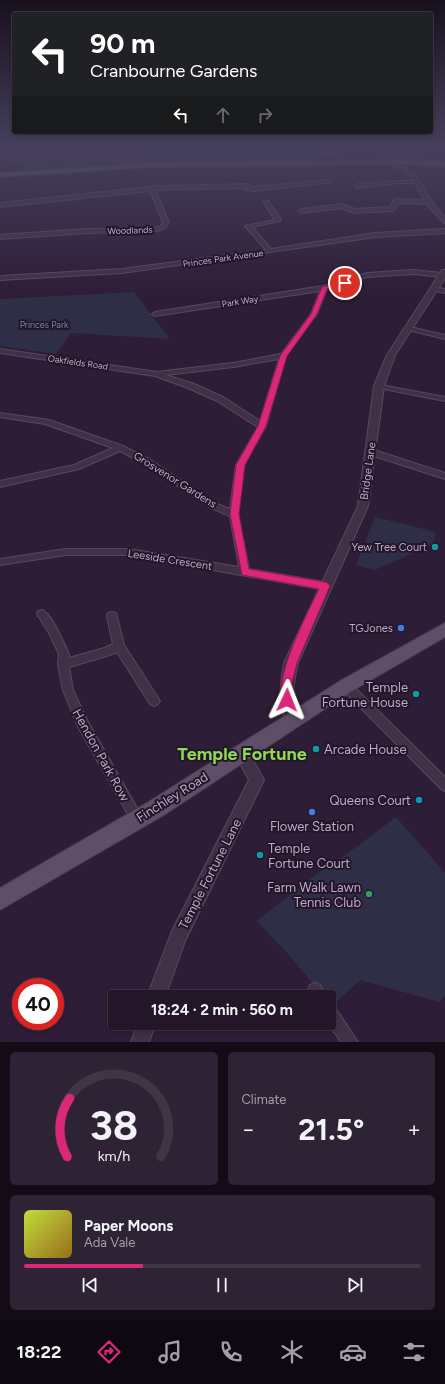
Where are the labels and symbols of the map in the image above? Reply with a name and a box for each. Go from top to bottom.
street label: Woodlands [107,224,153,236]
street label: Princes Park Avenue [182,247,264,269]
pin [328,266,362,300]
street label: Park Way [221,293,259,309]
park label: Princes Park [20,319,69,330]
street label: Oakfields Road [47,352,109,372]
street label: Bridge Lane [358,441,378,501]
street label: Grosvenor Gardens [131,449,219,511]
place label: Yew Tree Court [351,541,427,554]
marker: Yew Tree Court [430,542,440,552]
street label: Leeside Crescent [127,547,213,573]
place label: TGJones [349,622,393,635]
marker: TGJones [396,623,406,633]
position arrow [266,679,308,721]
place label: Temple Fortune House [322,680,408,710]
marker: Temple Fortune House [411,689,421,699]
street label: Hendon Park Row [69,706,133,805]
place label: Arcade House [324,742,407,757]
district label: Temple Fortune [177,743,307,765]
marker: Arcade House [311,744,321,754]
street label: Finchley Road [134,769,210,825]
place label: Queens Court [329,793,411,808]
marker: Queens Court [414,795,424,805]
marker: Flower Station [307,807,317,817]
street label: Temple Fortune Lane [176,816,244,932]
place label: Flower Station [270,819,354,834]
place label: Temple Fortune Court [268,841,350,871]
marker: Temple Fortune Court [255,850,265,860]
place label: Farm Walk Lawn Tennis Club [267,880,361,910]
marker: Farm Walk Lawn Tennis Club [364,889,374,899]
speed limit sign: 40 [12,978,64,1030]

